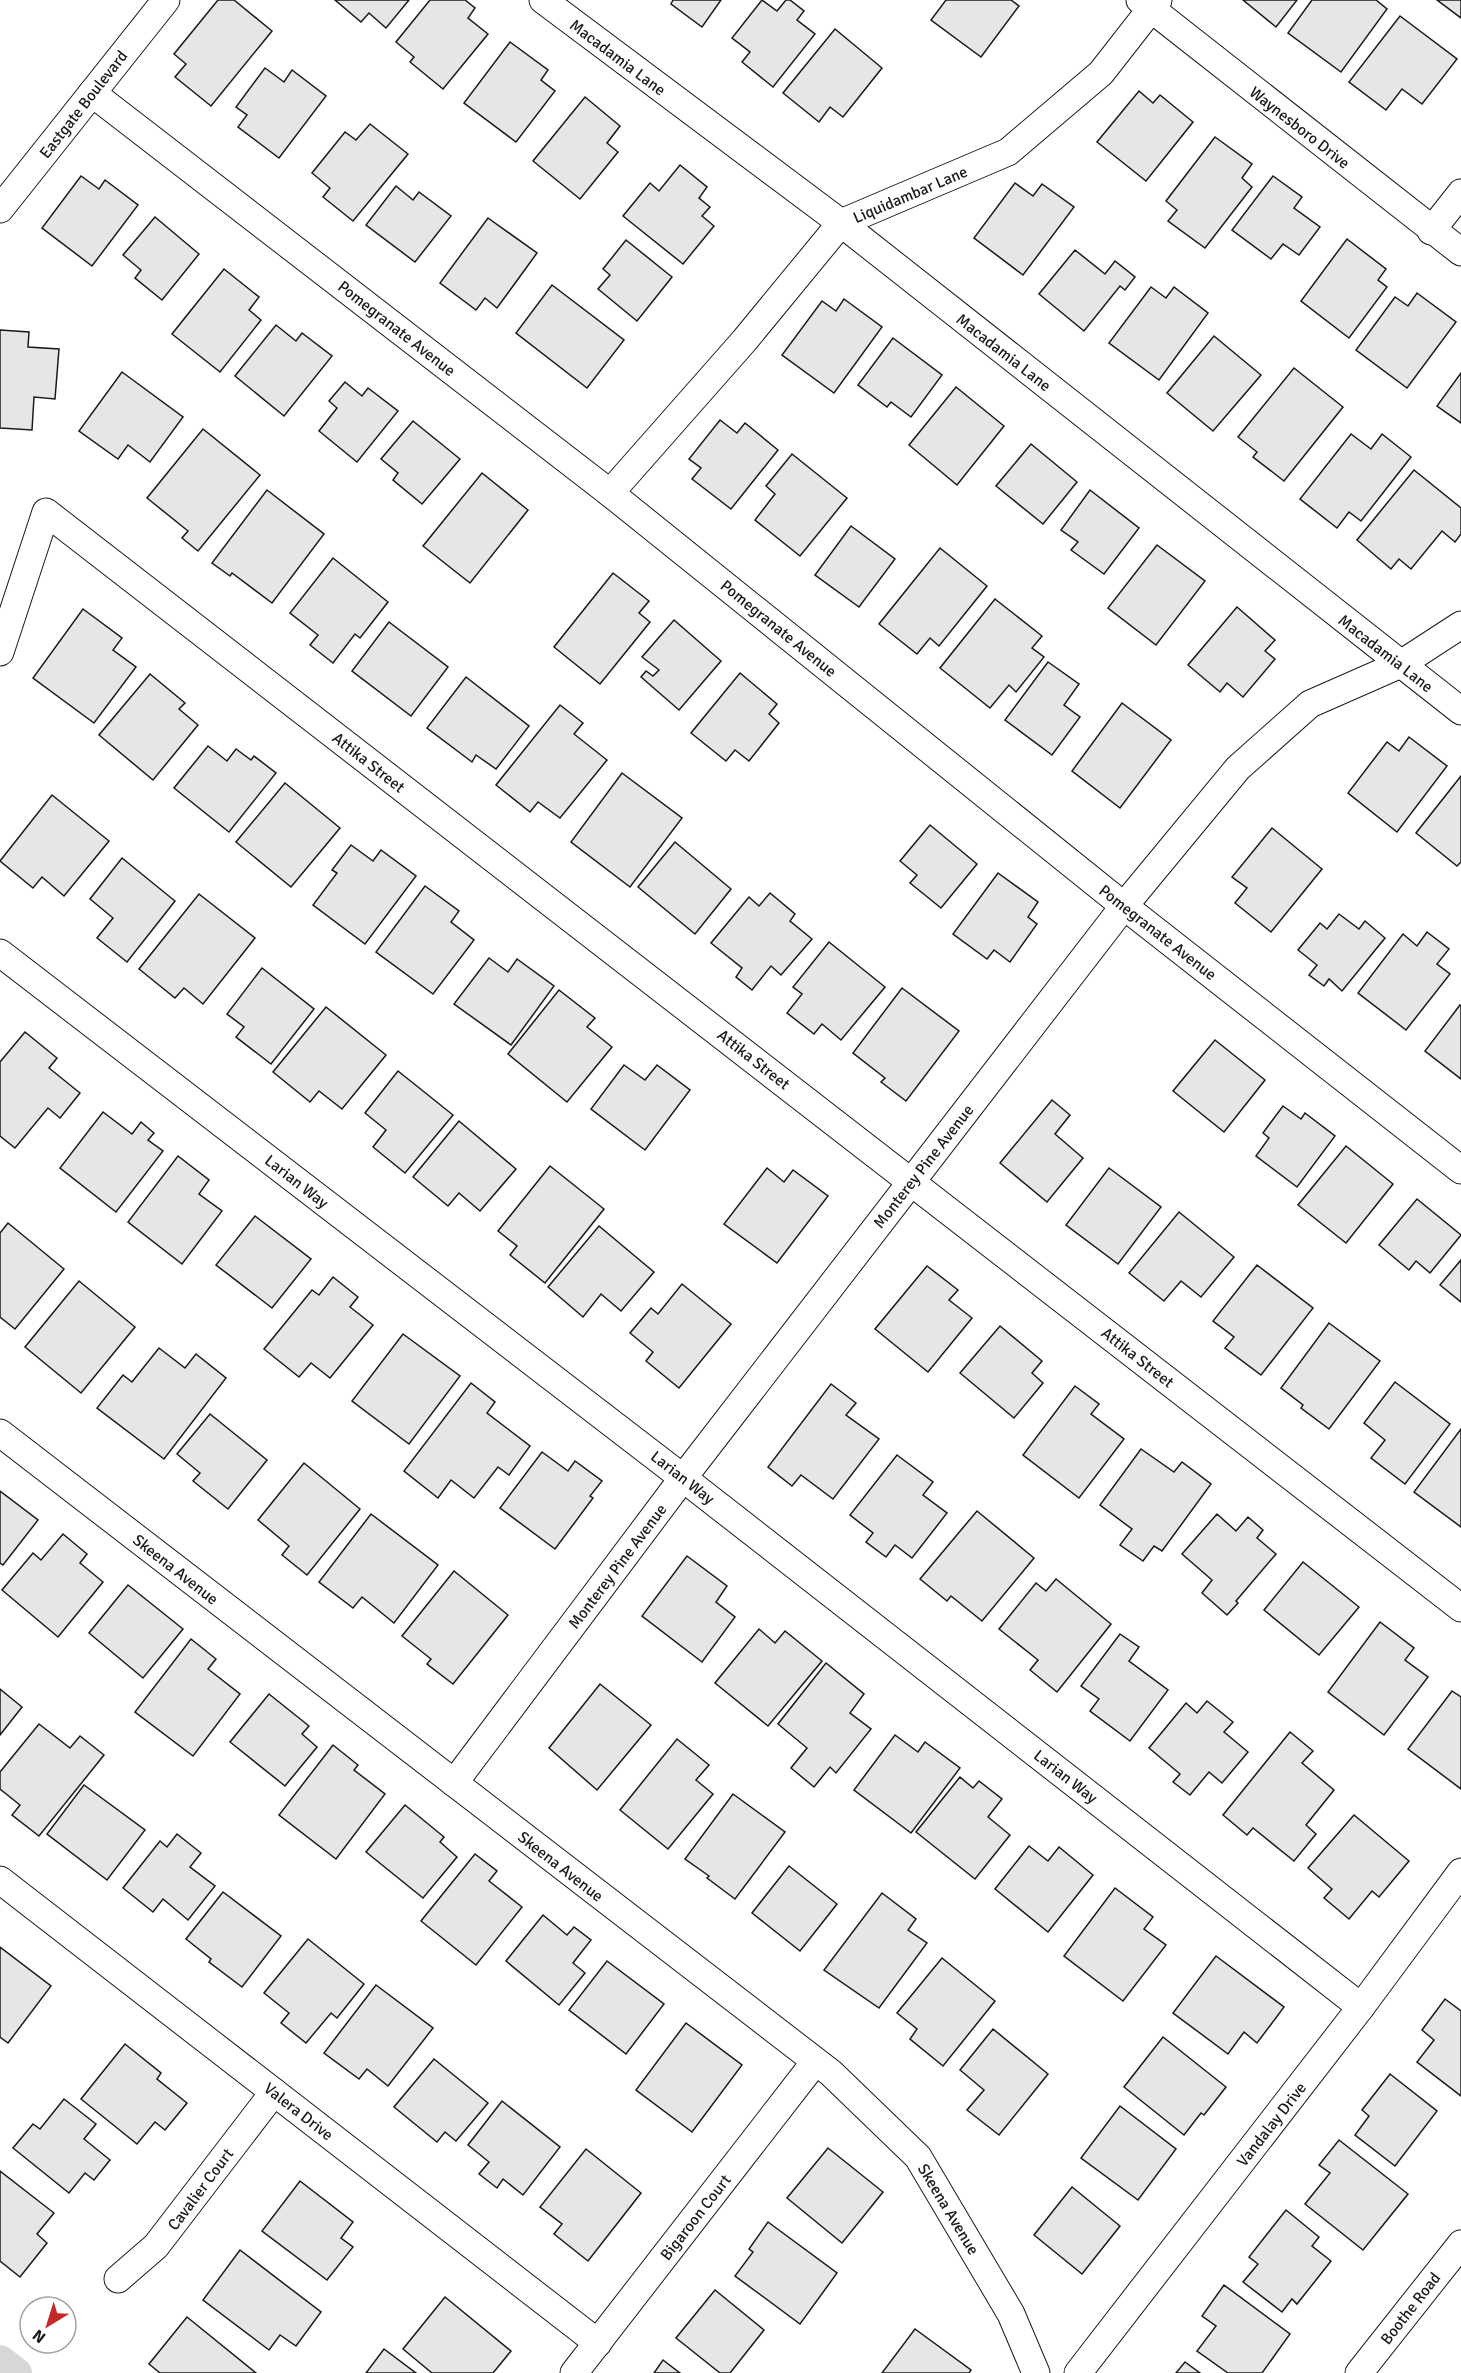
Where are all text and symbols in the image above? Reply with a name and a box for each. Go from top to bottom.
street label: Macadamia Lane [565,15,669,100]
street label: Eastgate Boulevard [35,47,132,163]
street label: Waynesboro Drive [1245,82,1354,173]
street label: Liquidambar Lane [850,162,971,228]
street label: Pomegranate Avenue [334,277,459,381]
street label: Macadamia Lane [952,310,1055,396]
street label: Pomegranate Avenue [716,576,841,682]
street label: Macadamia Lane [1334,611,1437,697]
street label: Attika Street [328,728,409,798]
street label: Pomegranate Avenue [1095,881,1220,985]
street label: Attika Street [713,1025,794,1095]
street label: Monterey Pine Avenue [869,1101,978,1232]
street label: Larian Way [260,1151,333,1213]
street label: Attika Street [1097,1323,1178,1393]
street label: Larian Way [646,1447,719,1509]
street label: Monterey Pine Avenue [564,1500,671,1633]
street label: Skeena Avenue [129,1530,222,1609]
street label: Larian Way [1029,1746,1102,1808]
street label: Skeena Avenue [514,1827,607,1906]
street label: Vandalay Drive [1233,2078,1311,2171]
street label: Valera Drive [260,2079,337,2145]
street label: Cavalier Court [163,2144,238,2235]
street label: Skeena Avenue [913,2160,983,2259]
street label: Bigaroon Court [656,2170,736,2265]
street label: Boothe Road [1376,2268,1445,2349]
north arrow [18,2295,78,2355]
text: N [29,2325,50,2347]

